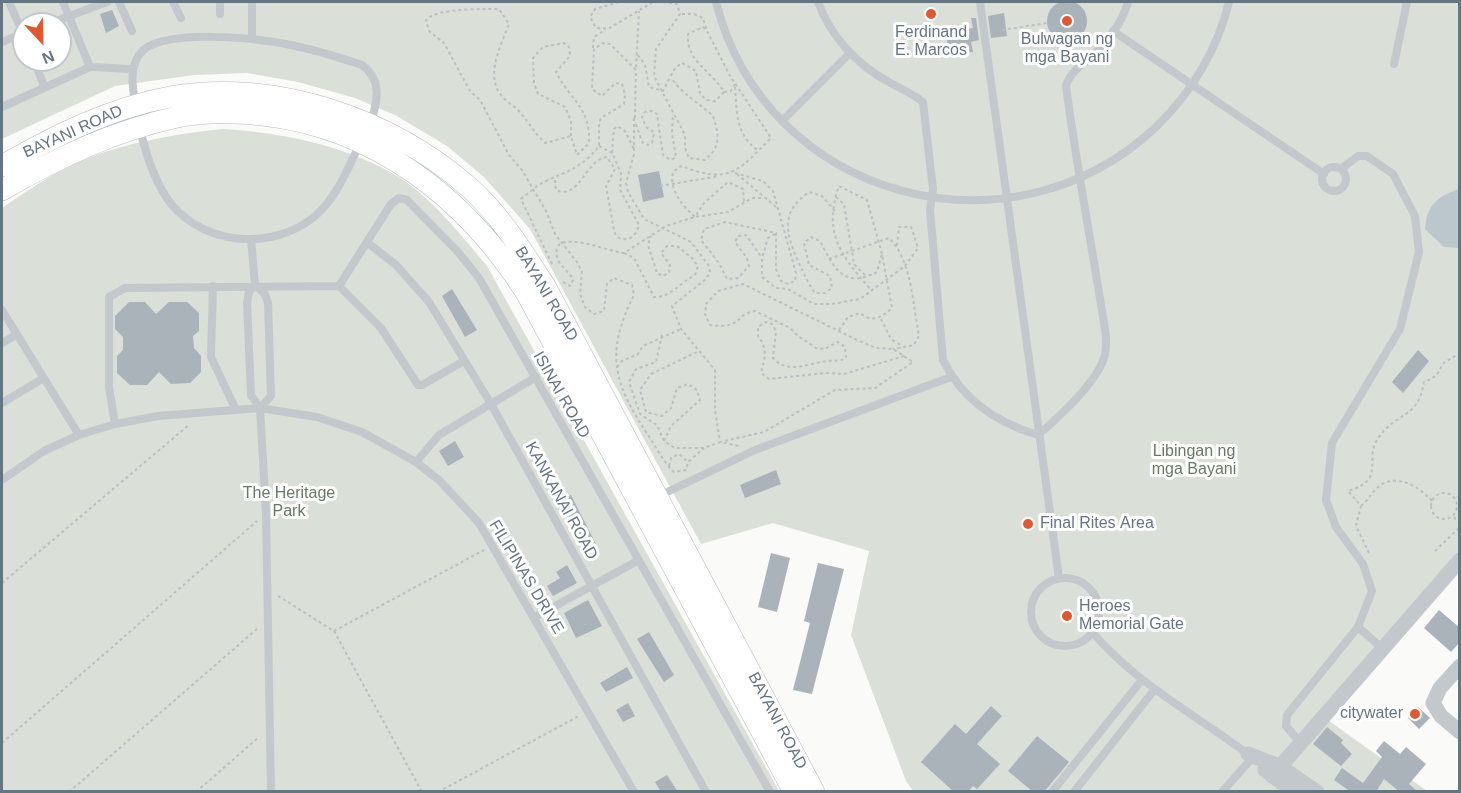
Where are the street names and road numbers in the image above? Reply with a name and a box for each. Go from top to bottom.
street label: BAYANI ROAD [20,101,126,163]
street label: BAYANI ROAD [510,243,582,345]
street label: ISINAI ROAD [528,348,594,442]
street label: KANKANAI ROAD [521,439,601,563]
street label: FILIPINAS DRIVE [485,517,567,637]
street label: BAYANI ROAD [743,669,811,773]

